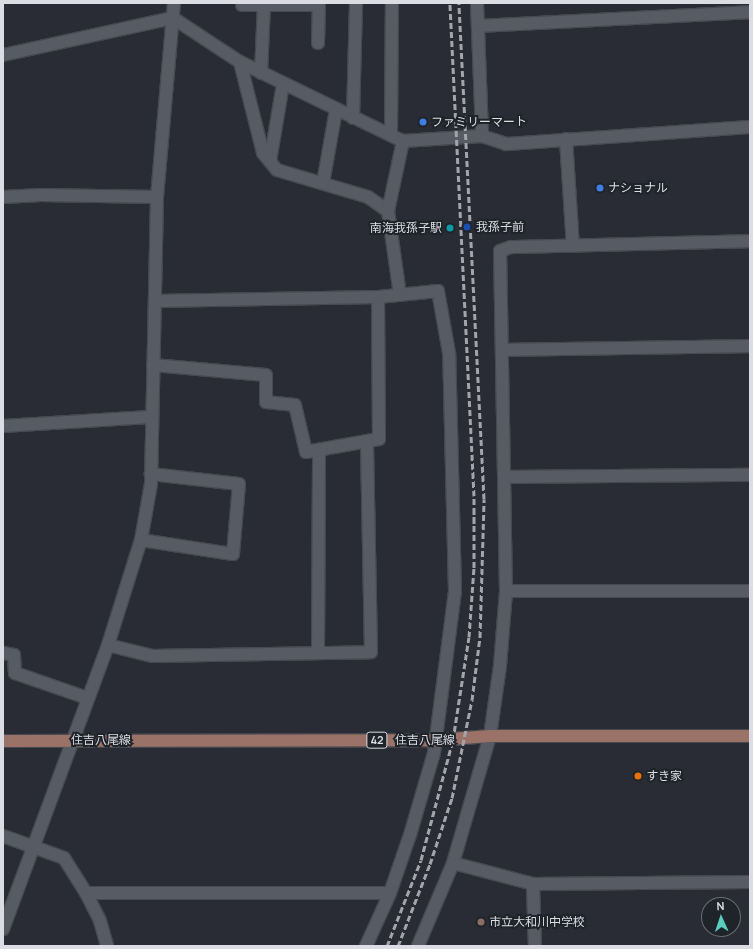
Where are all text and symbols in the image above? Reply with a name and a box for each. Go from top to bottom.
place label: ファミリーマート [431,115,527,129]
marker: ファミリーマート [418,117,428,127]
place label: ナショナル [608,181,668,195]
marker: ナショナル [595,183,605,193]
place label: 我孫子前 [476,220,524,234]
place label: 南海我孫子駅 [370,221,442,235]
marker: 我孫子前 [461,221,473,233]
marker: 南海我孫子駅 [445,223,455,233]
road number: 42 [366,731,388,749]
street label: 住吉八尾線 [71,733,131,747]
street label: 住吉八尾線 [395,733,455,747]
place label: すき家 [646,769,682,783]
marker: すき家 [633,771,643,781]
north arrow [701,897,741,937]
text: N [716,898,725,913]
place label: 市立大和川中学校 [489,915,585,929]
marker: 市立大和川中学校 [476,917,486,927]

